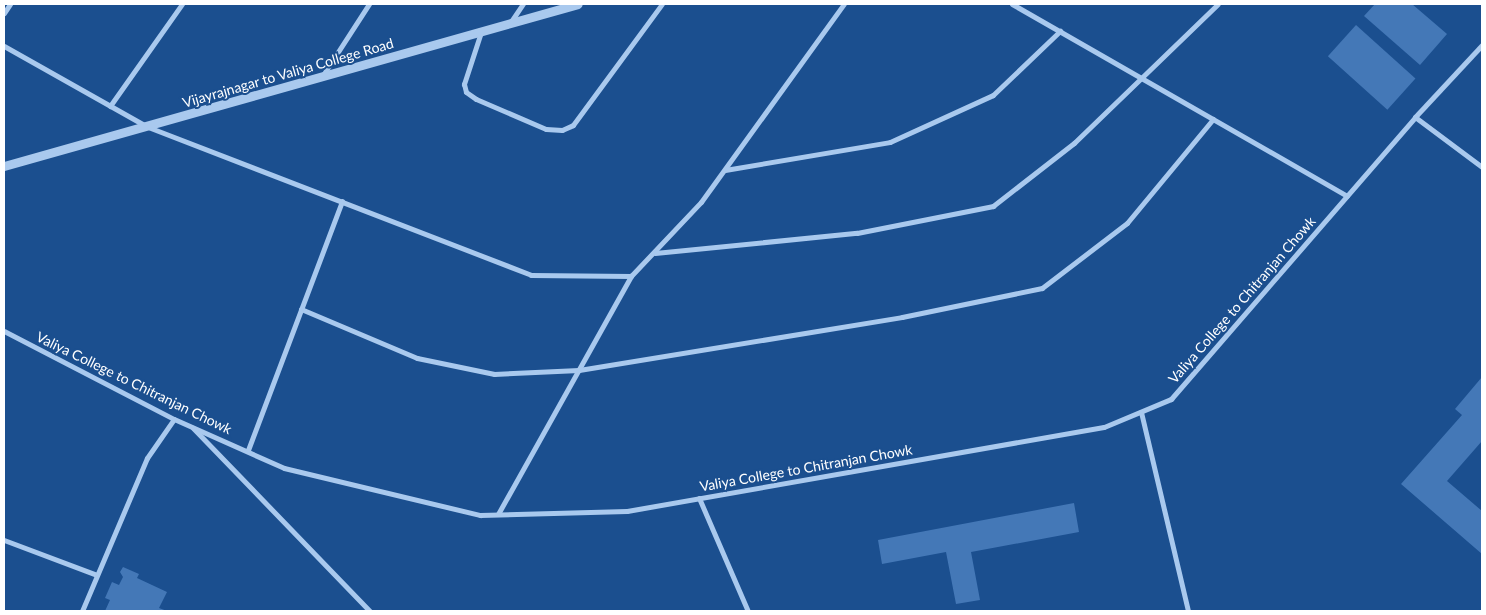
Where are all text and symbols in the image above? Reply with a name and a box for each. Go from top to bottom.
street label: Vijayrajnagar to Valiya College Road [180,35,396,111]
street label: Valiya College to Chitranjan Chowk [1165,213,1319,387]
street label: Valiya College to Chitranjan Chowk [33,328,235,438]
street label: Valiya College to Chitranjan Chowk [698,441,914,495]

